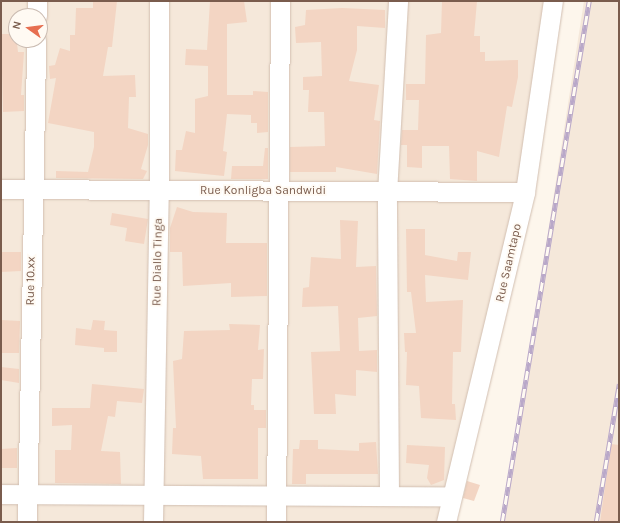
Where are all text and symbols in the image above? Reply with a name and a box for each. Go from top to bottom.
north arrow [8,8,48,48]
text: N [10,20,24,31]
street label: Rue Konligba Sandwidi [200,184,326,198]
street label: Rue Diallo Tinga [150,218,166,306]
street label: Rue Saamtapo [493,222,525,304]
street label: Rue 10.xx [23,256,39,306]

